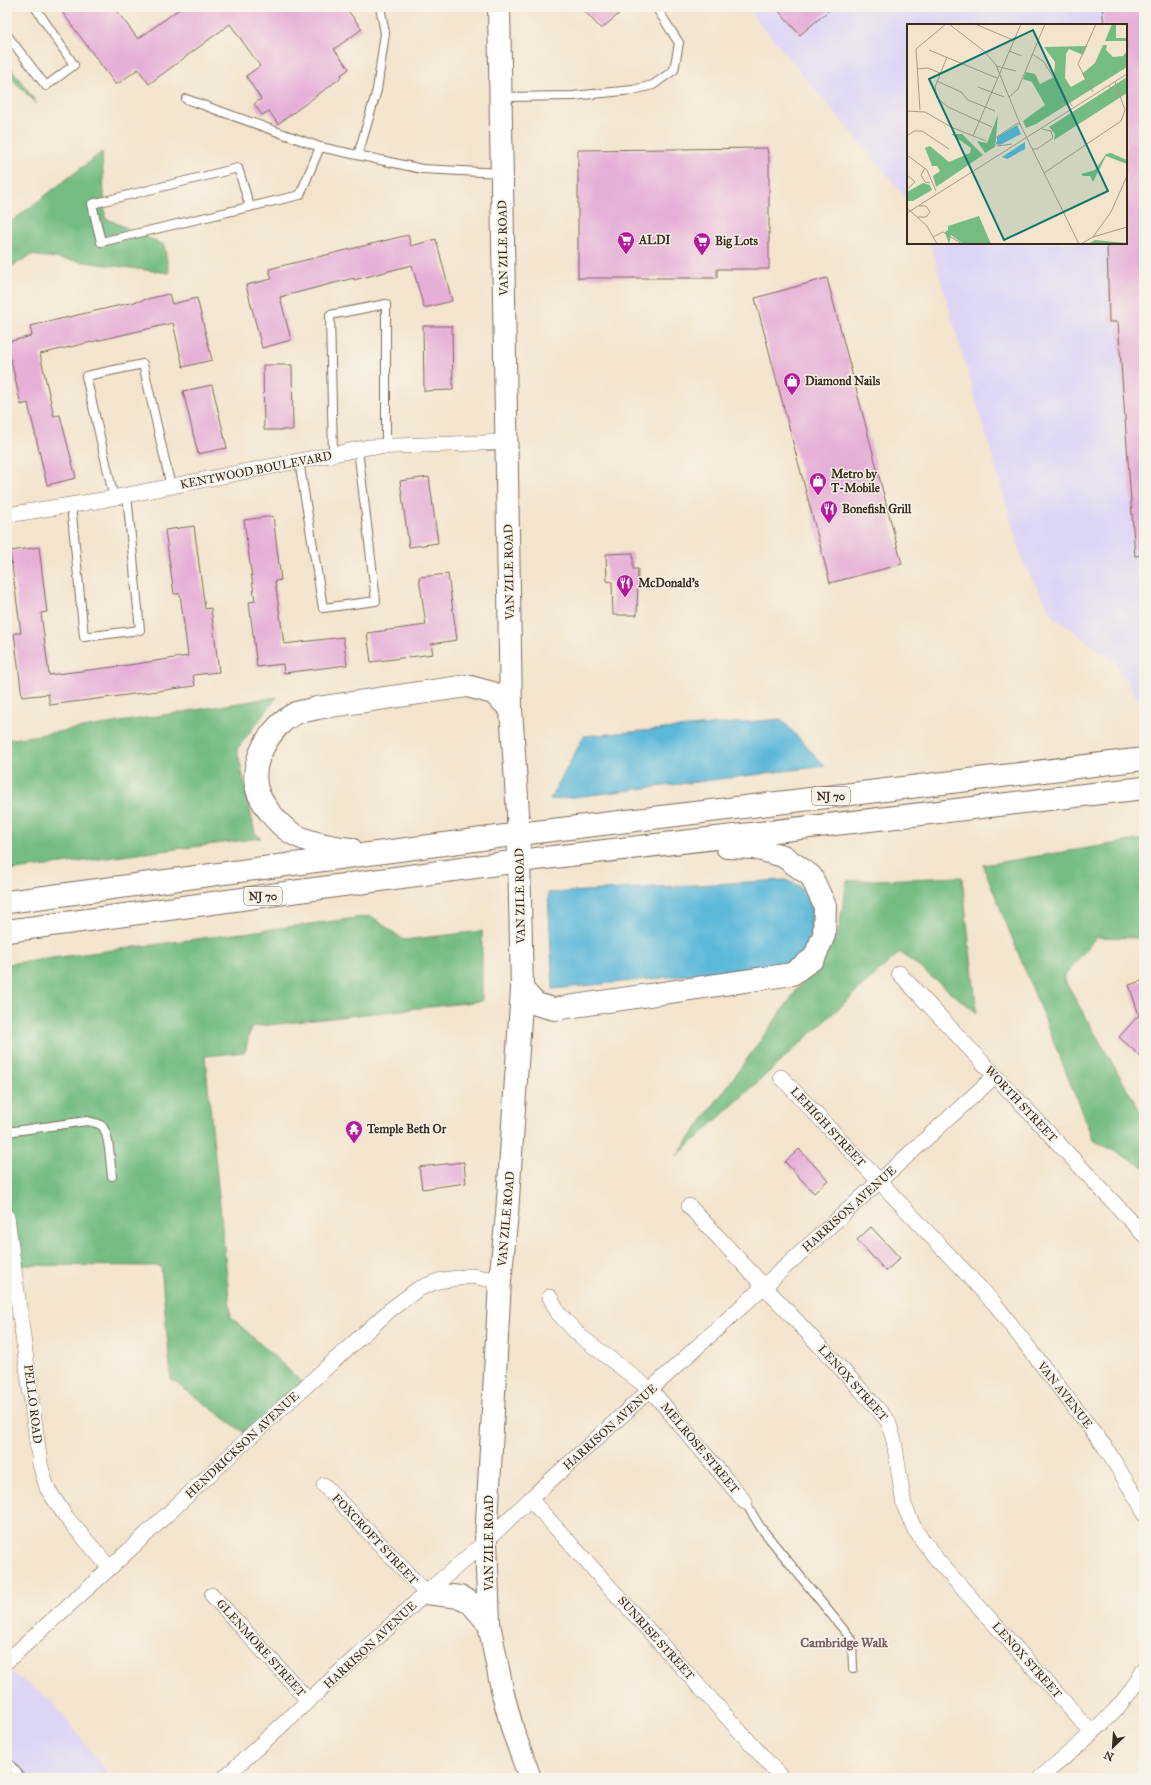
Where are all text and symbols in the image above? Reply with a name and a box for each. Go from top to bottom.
inset map [907,24,1127,244]
street label: VAN ZILE ROAD [495,200,511,297]
supermarket icon: ALDI [616,230,636,255]
supermarket icon: Big Lots [692,231,712,256]
place label: ALDI [638,233,671,247]
place label: Big Lots [715,234,759,249]
shop icon: Diamond Nails [782,371,802,396]
place label: Diamond Nails [805,374,881,388]
street label: KENTWOOD BOULEVARD [179,448,333,492]
place label: Metro by T-Mobile [830,467,880,495]
shop icon: Metro by T-Mobile [808,471,828,496]
restaurant icon: Bonefish Grill [819,499,839,524]
place label: Bonefish Grill [842,502,912,516]
street label: VAN ZILE ROAD [501,524,517,621]
restaurant icon: McDonald's [615,573,635,598]
place label: McDonald's [638,576,700,590]
road number: NJ 70 [812,787,850,805]
street label: VAN ZILE ROAD [512,848,528,945]
road number: NJ 70 [244,887,282,905]
street label: WORTH STREET [982,1063,1060,1145]
street label: LEHIGH STREET [788,1084,868,1170]
temple icon: Temple Beth Or [344,1119,364,1144]
place label: Temple Beth Or [366,1122,447,1137]
street label: HARRISON AVENUE [799,1163,899,1255]
street label: VAN ZILE ROAD [495,1171,517,1268]
street label: LENOX STREET [815,1342,891,1424]
street label: VAN AVENUE [1034,1358,1096,1431]
street label: PELLO ROAD [21,1364,45,1444]
street label: HARRISON AVENUE [560,1381,660,1473]
street label: HENDRICKSON AVENUE [183,1389,302,1501]
street label: MELROSE STREET [658,1400,742,1496]
street label: FOXCROFT STREET [329,1491,421,1587]
street label: VAN ZILE ROAD [482,1495,496,1592]
street label: SUNRISE STREET [615,1593,697,1683]
street label: GLENMORE STREET [214,1596,308,1700]
street label: HARRISON AVENUE [321,1598,419,1692]
street label: LENOX STREET [989,1619,1065,1701]
district label: Cambridge Walk [800,1635,889,1651]
north arrow [1093,1727,1133,1767]
text: N [1101,1747,1116,1763]

